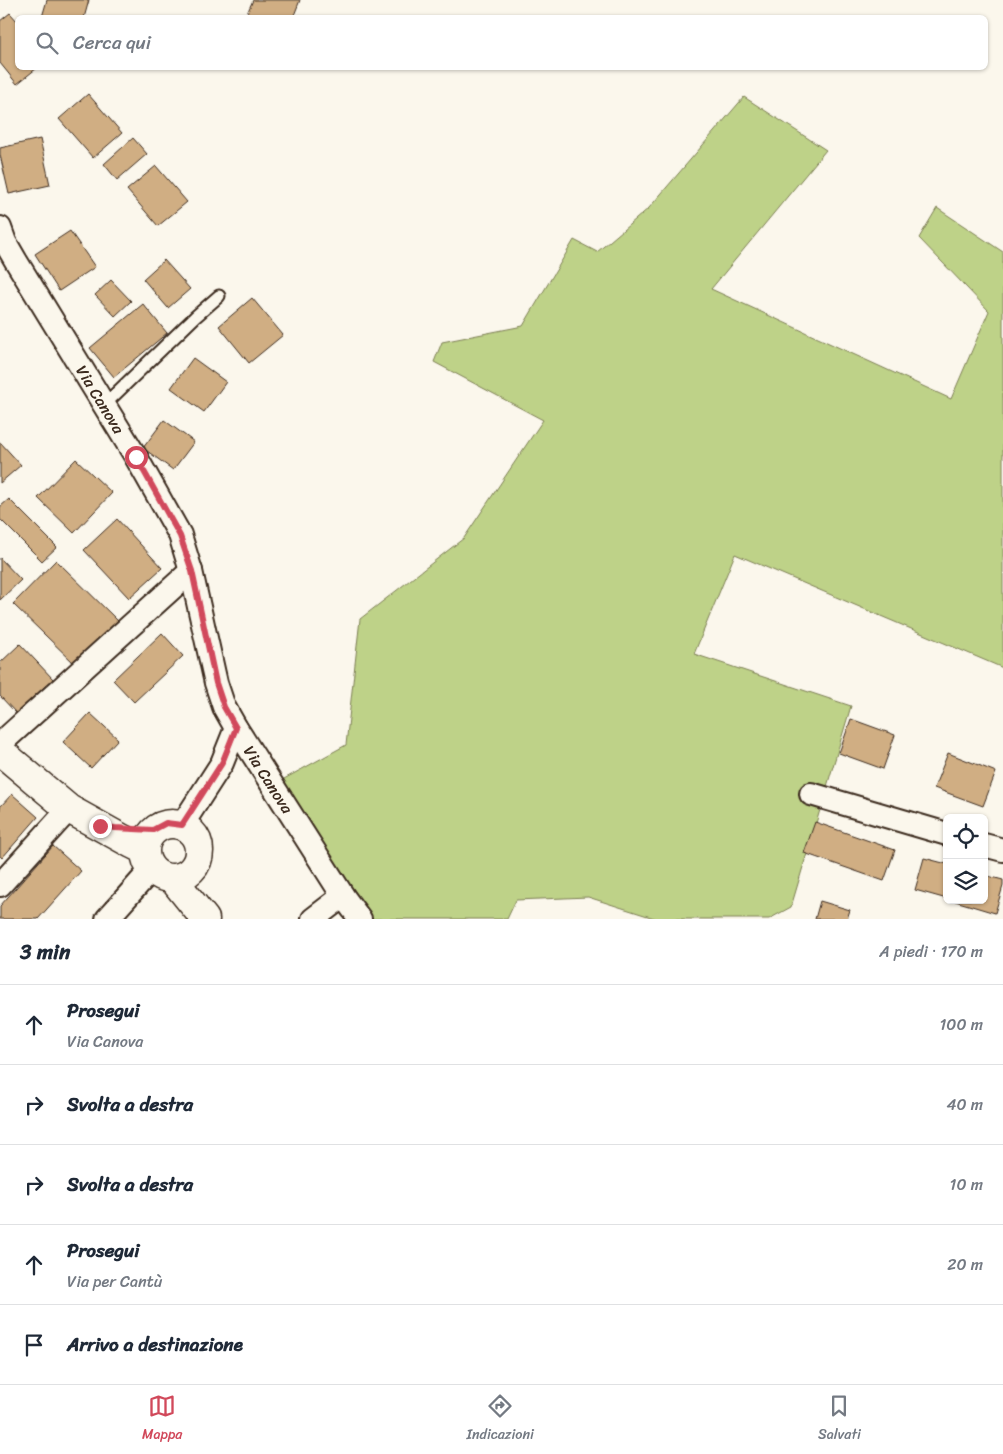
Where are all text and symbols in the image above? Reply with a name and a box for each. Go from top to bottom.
search box [15,15,988,70]
text: Cerca qui [73,26,151,59]
icon: search [33,29,61,57]
street label: Via Canova [68,359,133,441]
route start [125,446,148,469]
street label: Via Canova [236,740,302,820]
map controls [943,814,988,904]
button: locate [943,814,988,859]
route end [89,815,112,838]
button: layers [943,859,988,904]
text: 3 min [20,933,70,971]
text: A piedi · 170 m [879,937,983,966]
text: Prosegui [67,994,140,1027]
text: 100 m [939,1010,983,1039]
icon: ahead [20,1011,48,1039]
text: Via Canova [67,1027,143,1056]
text: Svolta a destra [67,1088,193,1121]
text: 40 m [946,1090,983,1119]
icon: right [20,1091,48,1119]
text: Svolta a destra [67,1168,193,1201]
text: 10 m [950,1170,983,1199]
icon: right [20,1171,48,1199]
text: Prosegui [67,1234,140,1267]
text: 20 m [947,1250,983,1279]
icon: ahead [20,1251,48,1279]
text: Via per Cantù [67,1267,162,1296]
text: Arrivo a destinazione [67,1328,243,1361]
icon: arrive [20,1331,48,1359]
tab: Mappa [142,1392,182,1447]
tab: Indicazioni [467,1392,534,1447]
tab: Salvati [818,1392,861,1447]

